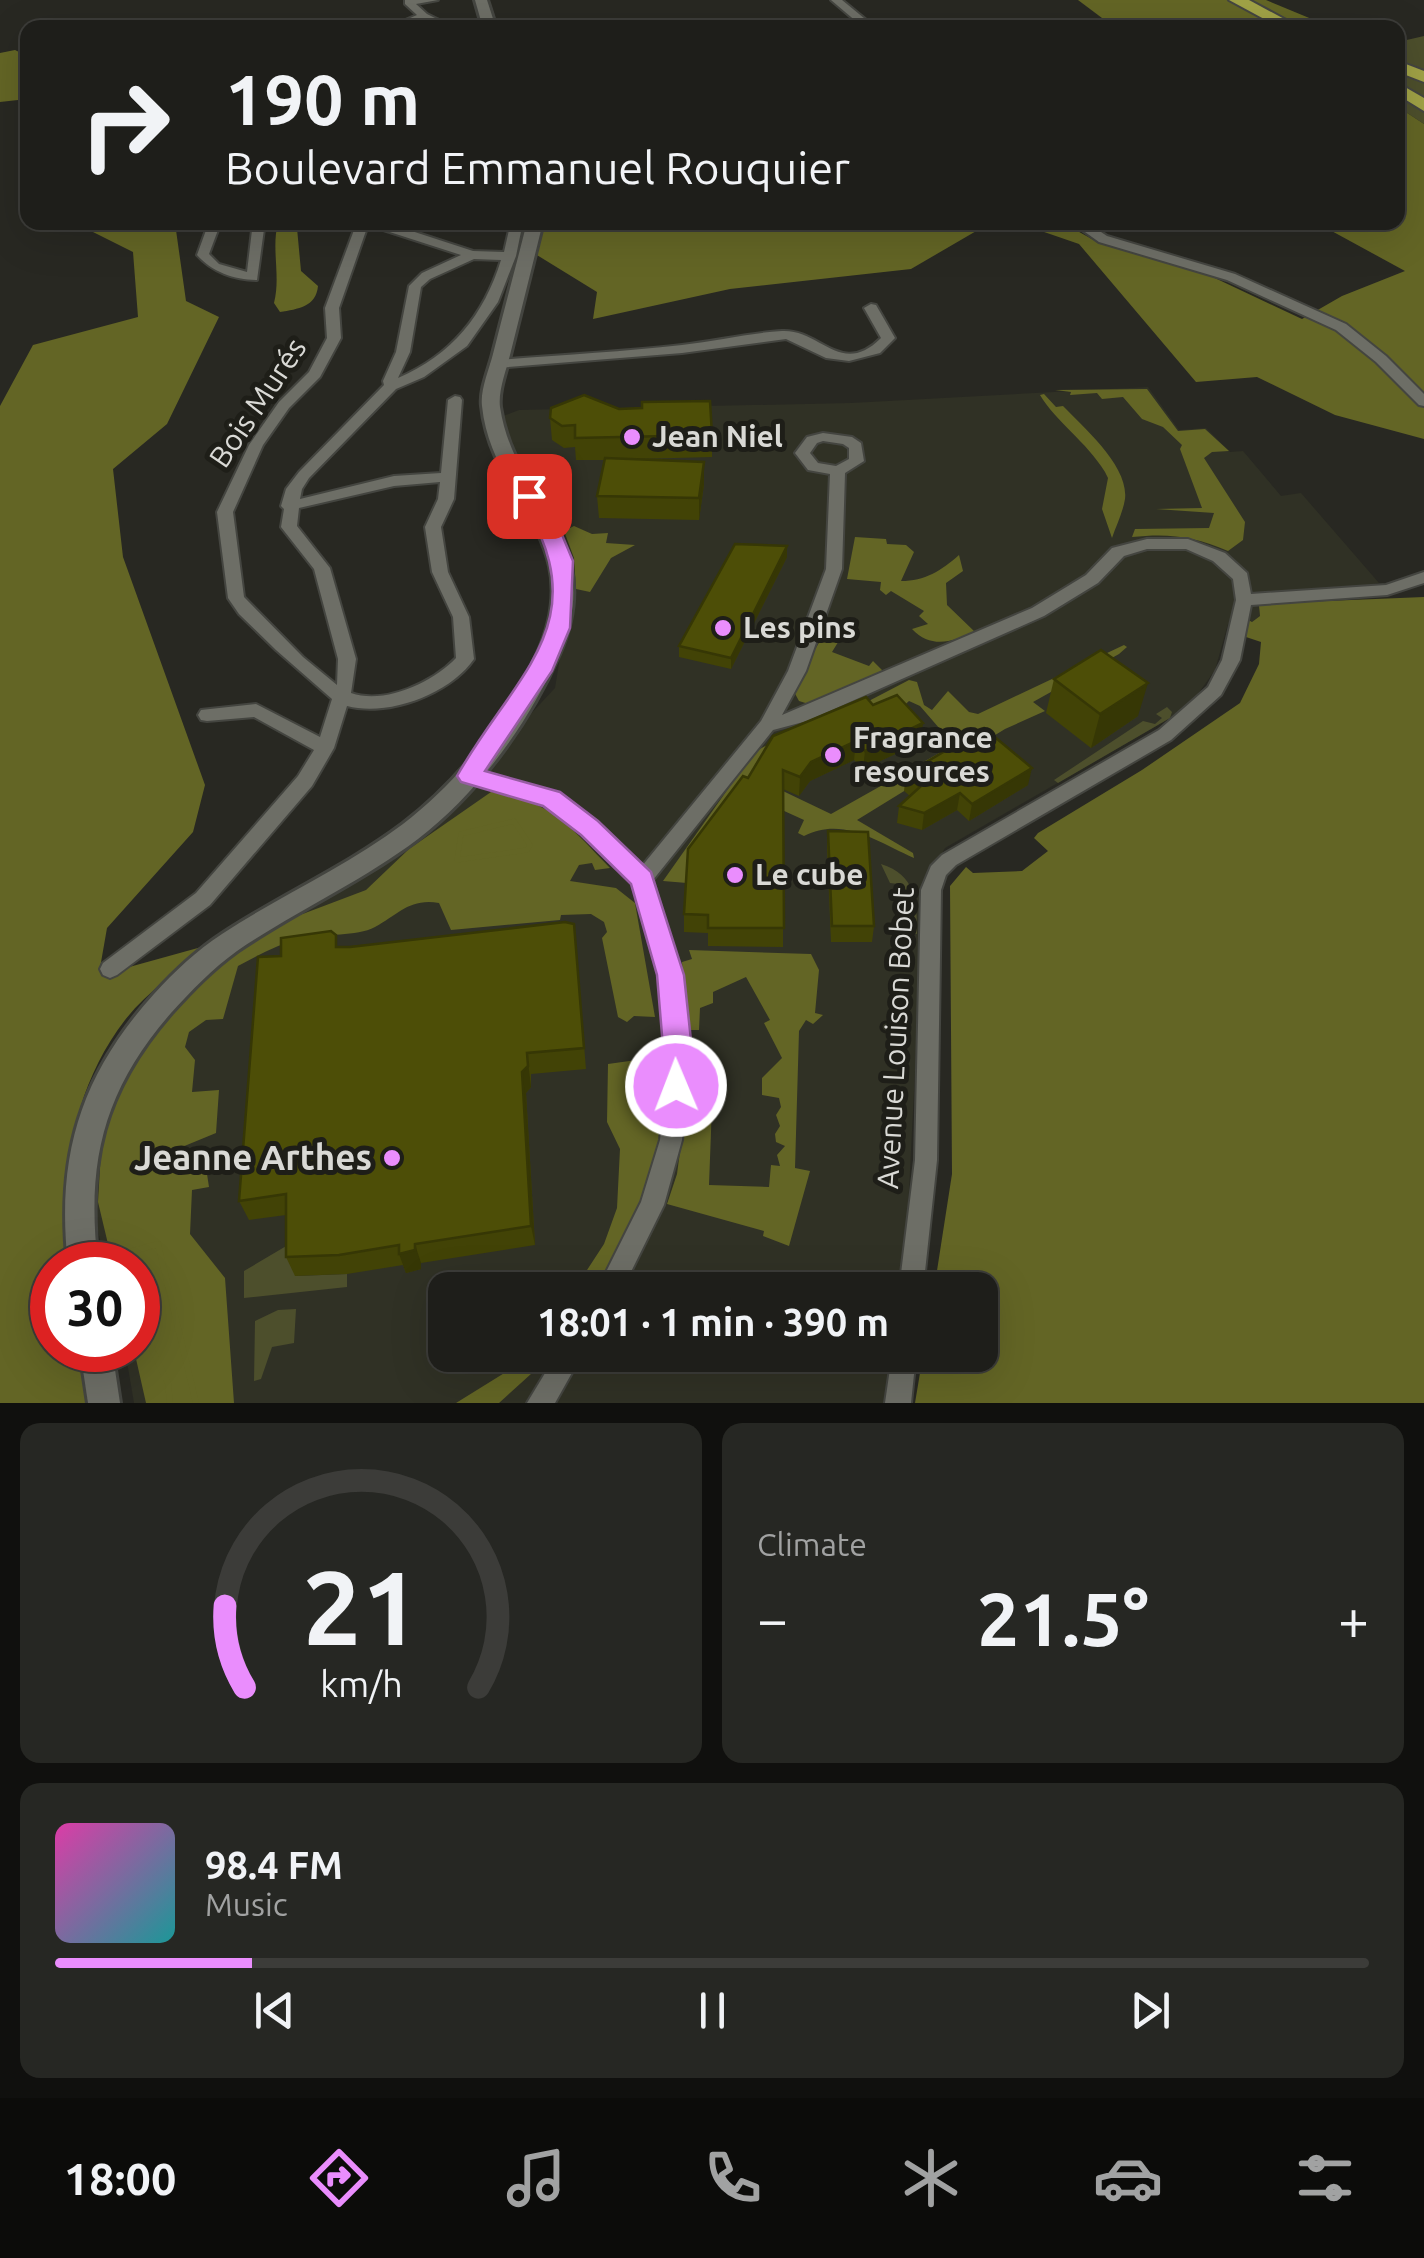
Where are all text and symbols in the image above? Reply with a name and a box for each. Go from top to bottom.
icon: right [60,60,190,190]
text: 190 m [225,60,420,138]
text: Boulevard Emmanuel Rouquier [225,142,850,193]
street label: Bois Murés [202,332,313,473]
place label: Jean Niel [652,419,783,453]
marker: Jean Niel [621,426,643,448]
pin [487,454,572,539]
icon: arrive [502,469,557,524]
place label: Les pins [743,610,856,644]
marker: Les pins [712,617,734,639]
place label: Fragrance resources [853,720,993,788]
marker: Fragrance resources [822,744,844,766]
place label: Le cube [755,857,863,891]
marker: Le cube [724,864,746,886]
street label: Avenue Louison Bobet [870,886,920,1190]
position arrow [624,1034,728,1138]
place label: Jeanne Arthes [134,1137,372,1177]
marker: Jeanne Arthes [381,1147,403,1169]
speed limit sign: 30 [30,1242,160,1372]
text: 18:01 · 1 min · 390 m [537,1301,889,1343]
text: Climate [757,1526,867,1562]
text: 21 [302,1548,420,1665]
text: 21.5° [977,1576,1149,1660]
text: − [757,1588,788,1649]
text: + [1338,1588,1369,1649]
text: km/h [320,1664,402,1704]
text: 98.4 FM [205,1844,343,1886]
text: Music [205,1886,288,1922]
icon: previous [247,1983,302,2038]
icon: pause [685,1983,740,2038]
icon: next [1123,1983,1178,2038]
icon: directions [304,2143,374,2213]
icon: music [501,2143,571,2213]
icon: phone [698,2143,768,2213]
icon: climate [896,2143,966,2213]
icon: car [1093,2143,1163,2213]
icon: filters [1290,2143,1360,2213]
text: 18:00 [64,2153,176,2204]

